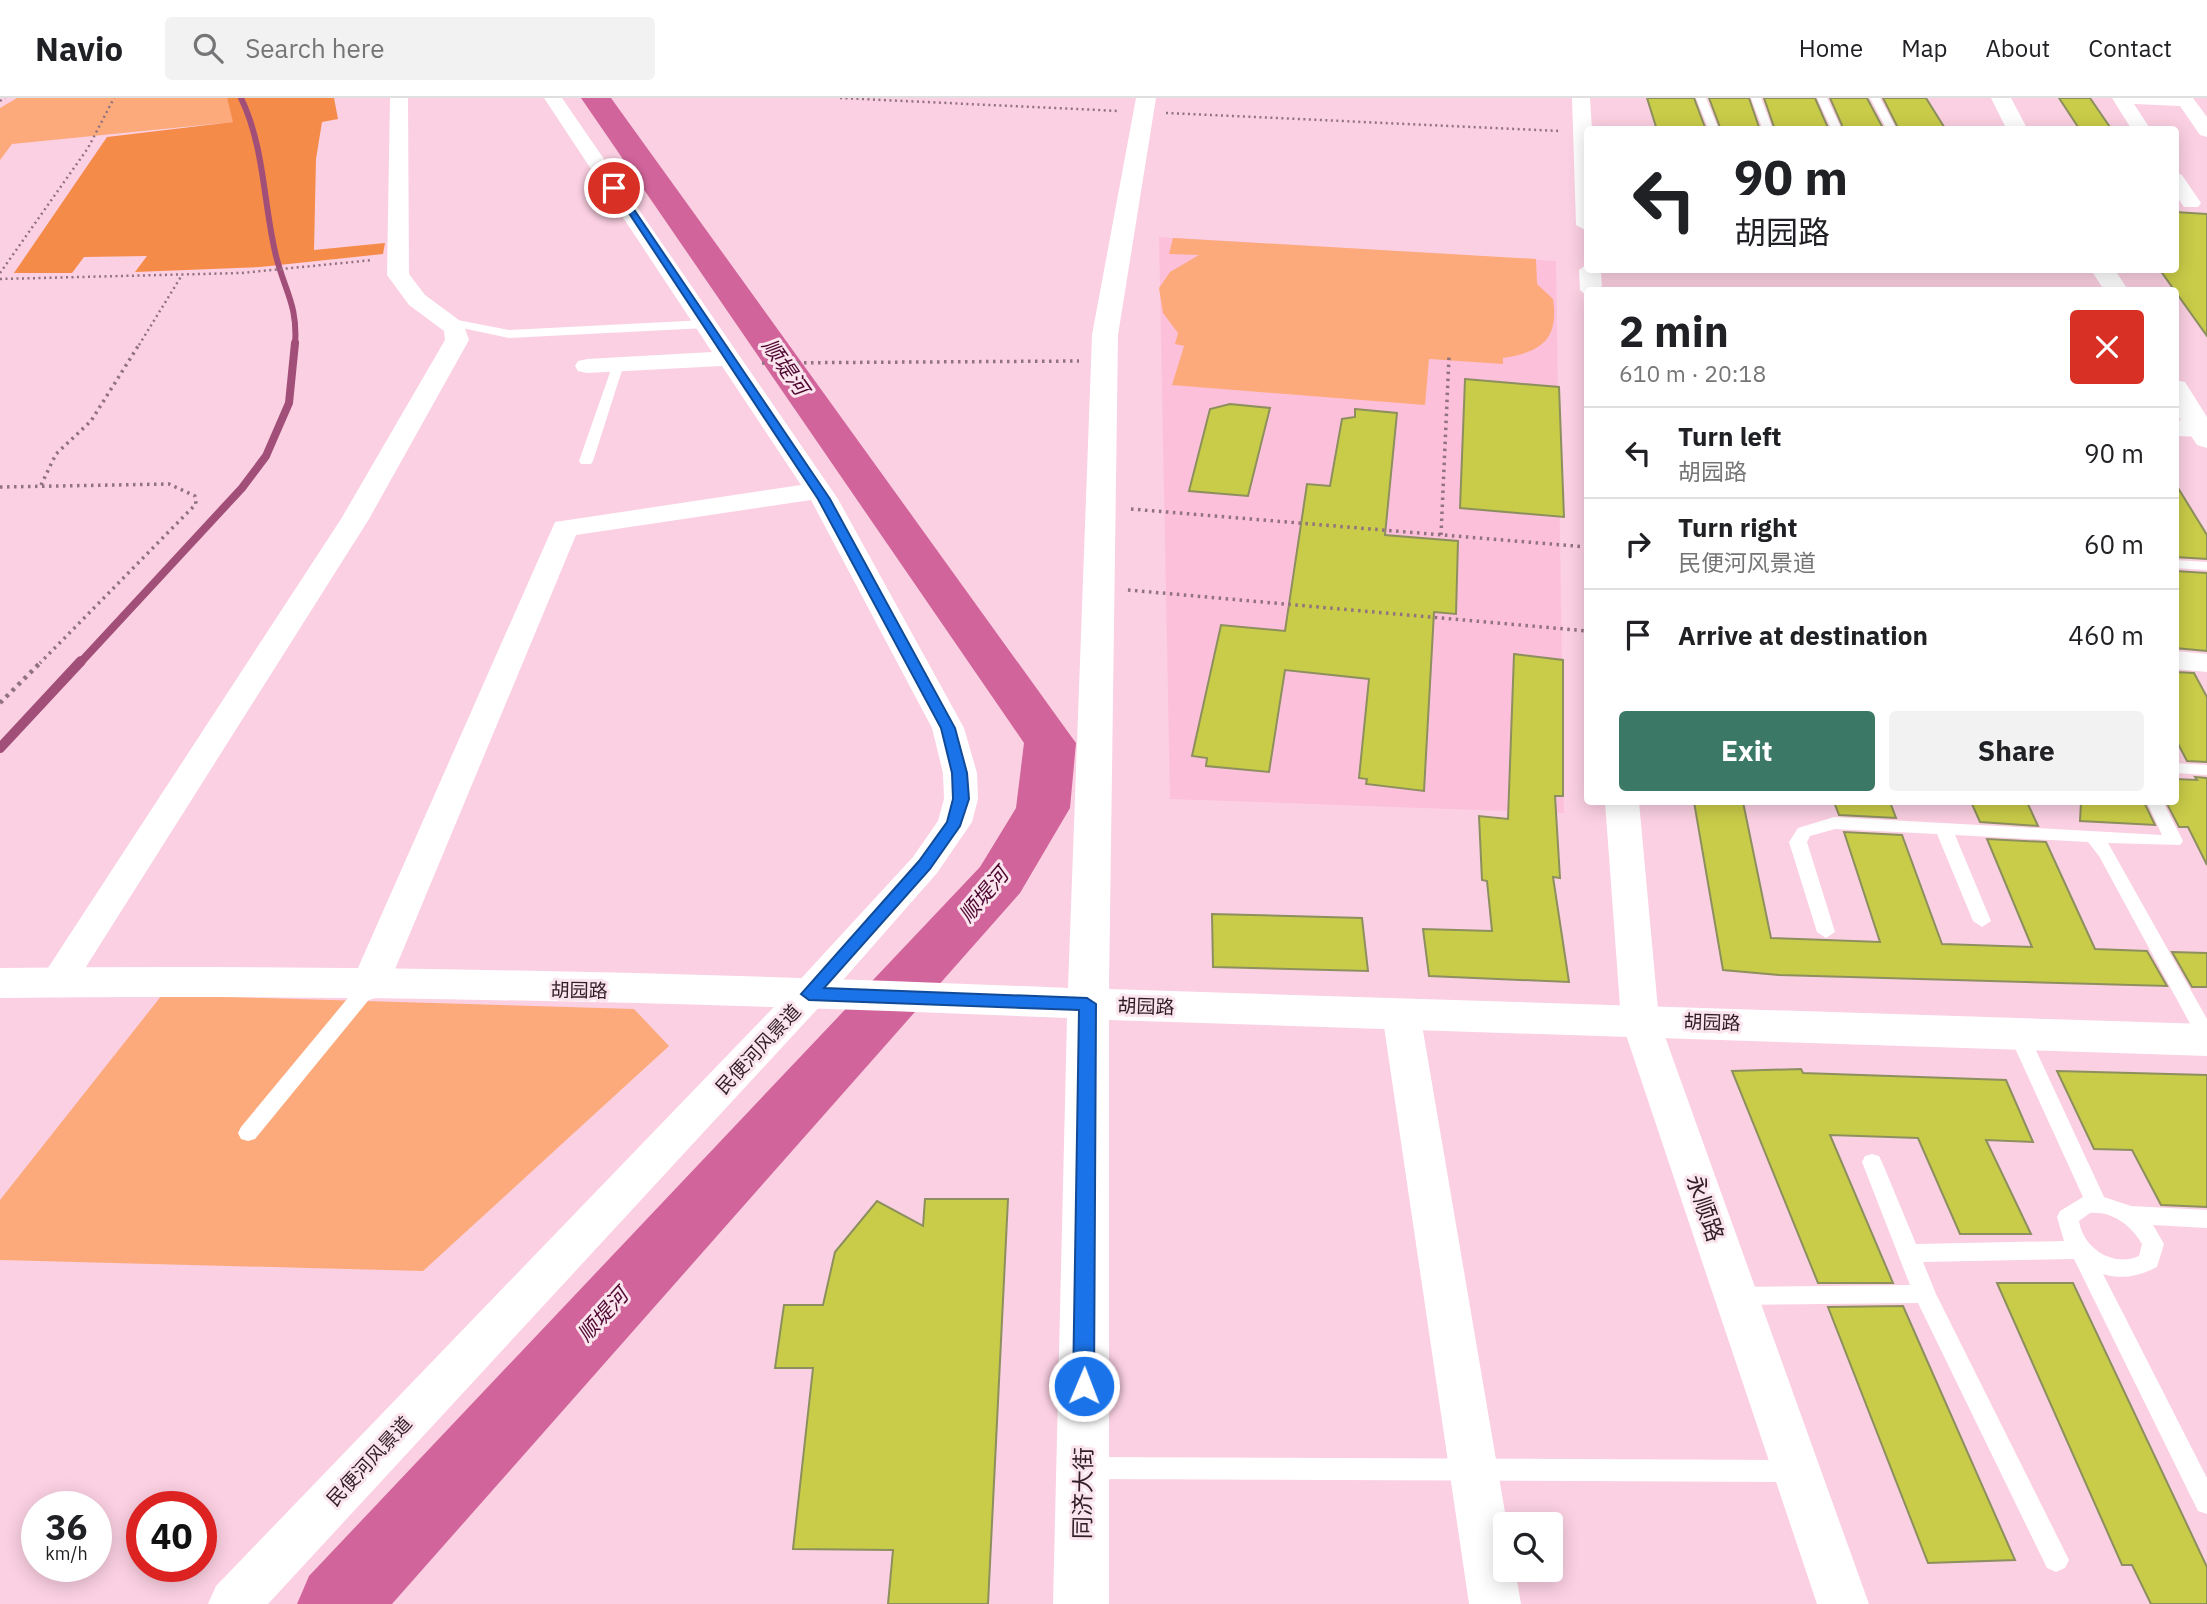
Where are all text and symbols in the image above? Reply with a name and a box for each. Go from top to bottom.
search box [165,17,655,80]
text: Navio [35,27,123,70]
icon: search [189,29,227,67]
text: Search here [245,31,385,65]
text: Home [1799,32,1863,64]
text: Map [1901,32,1947,64]
text: About [1985,32,2050,64]
text: Contact [2088,32,2172,64]
text: 90 m [1734,145,1848,208]
icon: left [1619,154,1710,245]
pin [584,158,644,218]
icon: arrive [595,169,633,207]
text: 胡园路 [1734,211,1830,253]
text: 2 min [1619,304,1729,359]
button: close [2070,310,2144,384]
water label: 顺堤河 [756,333,818,404]
text: 610 m · 20:18 [1619,358,1766,388]
text: Turn left [1678,419,1781,453]
icon: left [1619,434,1657,472]
text: 90 m [2084,436,2144,470]
text: 胡园路 [1678,456,1747,486]
text: Turn right [1678,510,1797,544]
icon: right [1619,525,1657,563]
text: 60 m [2084,527,2144,561]
text: 民便河风景道 [1678,547,1816,577]
icon: arrive [1619,616,1657,654]
text: Arrive at destination [1678,618,1928,652]
text: 460 m [2068,618,2144,652]
button: Exit [1619,711,1875,791]
button: Share [1889,711,2144,791]
water label: 顺堤河 [952,858,1017,927]
street label: 胡园路 [550,978,608,1002]
street label: 胡园路 [1117,993,1175,1019]
street label: 民便河风景道 [710,999,806,1099]
street label: 胡园路 [1683,1009,1741,1035]
street label: 永顺路 [1681,1170,1731,1245]
water label: 顺堤河 [571,1279,636,1347]
position arrow [1047,1349,1121,1423]
street label: 民便河风景道 [321,1411,417,1511]
street label: 同济大街 [1066,1447,1098,1539]
speed limit sign: 40 [126,1491,217,1582]
text: 36 [45,1504,88,1550]
map controls [1493,1512,1563,1582]
button: search [1493,1512,1563,1582]
text: km/h [45,1542,88,1565]

